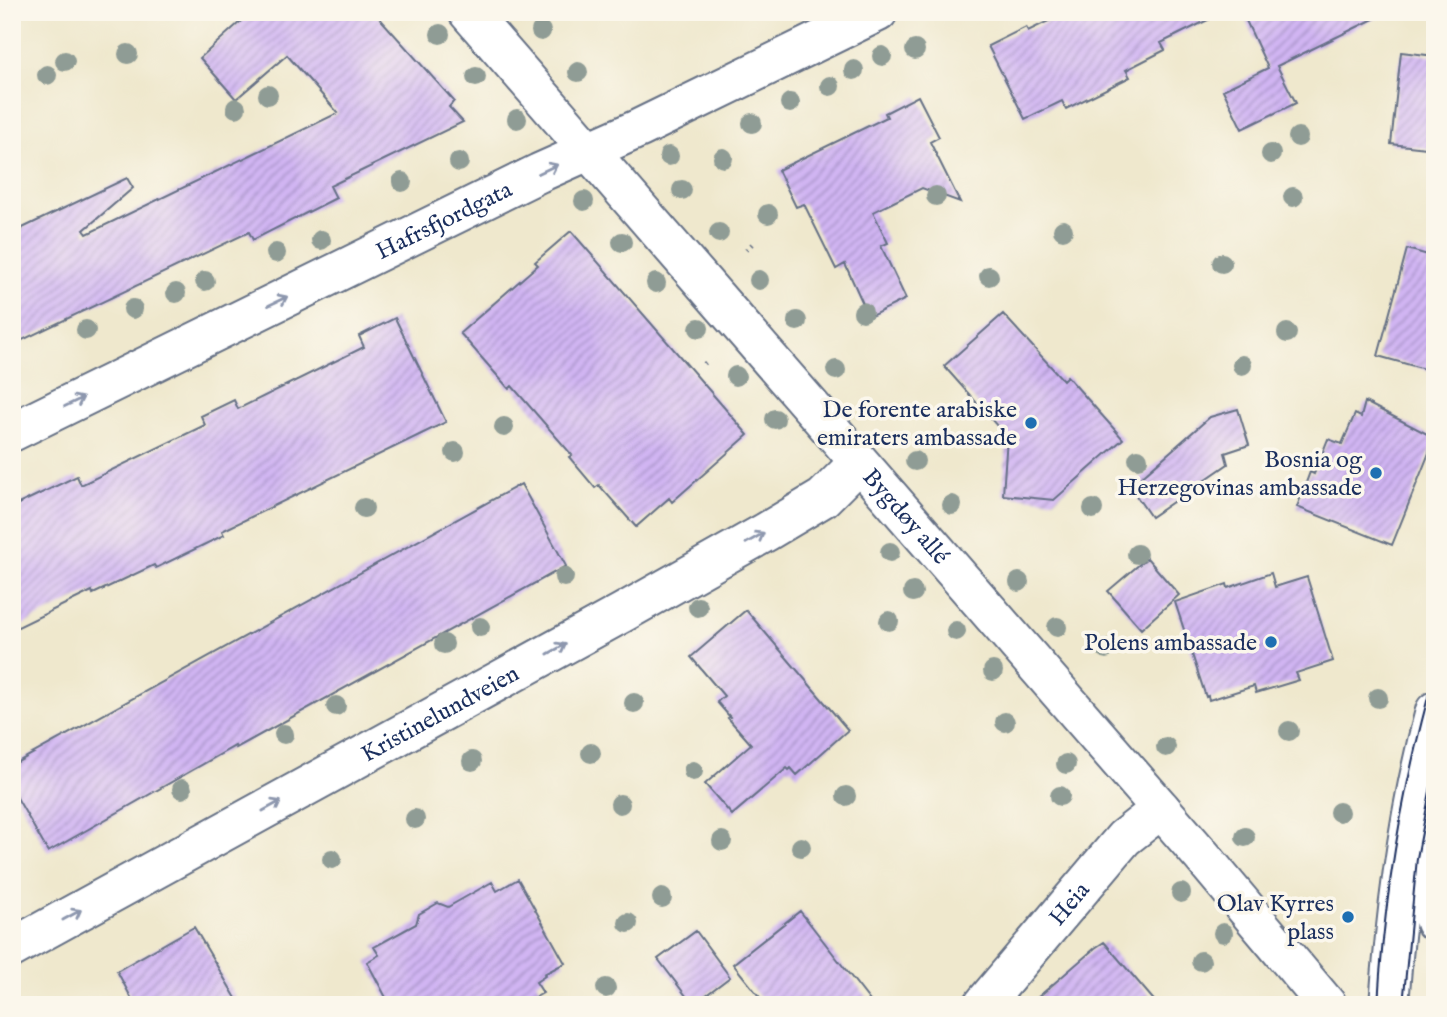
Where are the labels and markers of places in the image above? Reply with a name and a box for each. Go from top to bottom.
place label: De forente arabiske emiraters ambassade [817,395,1017,454]
marker: De forente arabiske emiraters ambassade [1023,415,1039,431]
place label: Bosnia og Herzegovinas ambassade [1117,445,1363,504]
marker: Bosnia og Herzegovinas ambassade [1368,465,1384,481]
place label: Polens ambassade [1084,628,1257,659]
marker: Polens ambassade [1263,634,1279,650]
place label: Olav Kyrres plass [1217,889,1334,948]
marker: Olav Kyrres plass [1340,909,1356,925]

